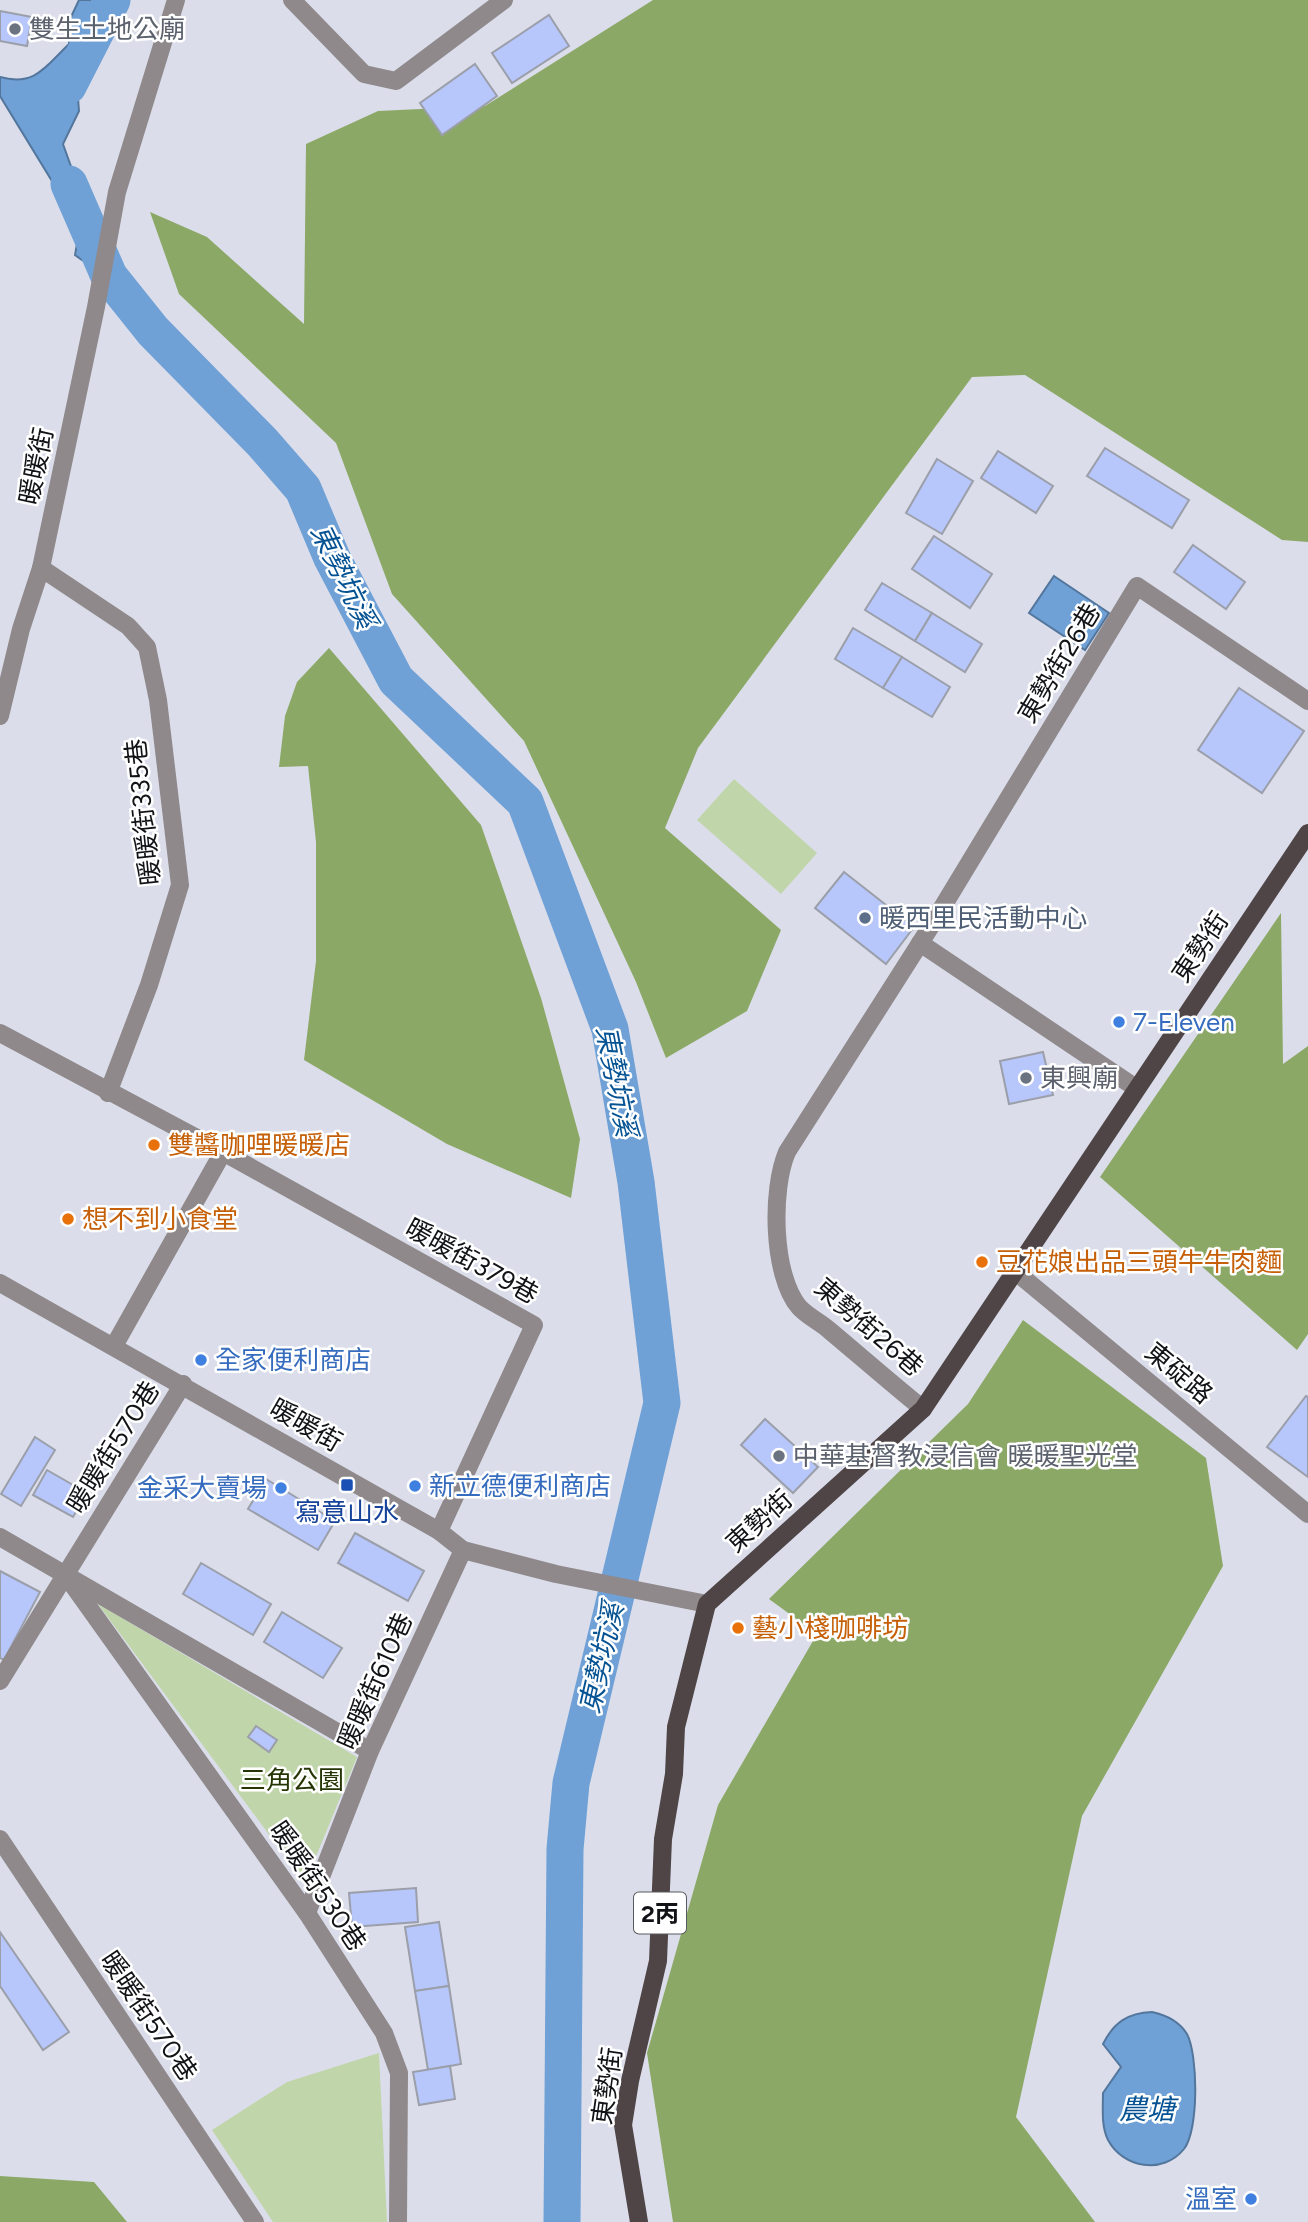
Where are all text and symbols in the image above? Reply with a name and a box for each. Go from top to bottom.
place label: 雙生土地公廟 [29,13,185,45]
marker: 雙生土地公廟 [7,21,23,37]
street label: 暖暖街 [12,425,60,507]
water label: 東勢坑溪 [304,518,386,637]
street label: 東勢街26巷 [1011,598,1107,728]
street label: 暖暖街335巷 [119,737,167,887]
place label: 暖西里民活動中心 [879,902,1087,934]
street label: 東勢街 [1165,906,1235,988]
marker: 暖西里民活動中心 [857,910,873,926]
place label: 7-Eleven [1133,1006,1235,1038]
marker: 7-Eleven [1111,1014,1127,1030]
water label: 東勢坑溪 [590,1023,645,1143]
place label: 東興廟 [1040,1062,1118,1094]
marker: 東興廟 [1018,1070,1034,1086]
place label: 雙醬咖哩暖暖店 [168,1129,350,1161]
marker: 雙醬咖哩暖暖店 [146,1137,162,1153]
place label: 想不到小食堂 [82,1203,238,1235]
marker: 想不到小食堂 [60,1211,76,1227]
street label: 暖暖街379巷 [400,1211,544,1311]
place label: 豆花娘出品三頭牛牛肉麵 [996,1246,1282,1278]
marker: 豆花娘出品三頭牛牛肉麵 [974,1254,990,1270]
street label: 東勢街26巷 [808,1271,930,1383]
street label: 東碇路 [1139,1336,1219,1410]
place label: 全家便利商店 [215,1344,371,1376]
marker: 全家便利商店 [193,1352,209,1368]
street label: 暖暖街570巷 [60,1375,166,1519]
street label: 暖暖街 [264,1392,348,1458]
place label: 中華基督教浸信會 暖暖聖光堂 [793,1440,1137,1472]
marker: 中華基督教浸信會 暖暖聖光堂 [771,1448,787,1464]
place label: 新立德便利商店 [429,1470,611,1502]
place label: 金采大賣場 [137,1472,267,1504]
marker: 寫意山水 [339,1477,355,1493]
marker: 新立德便利商店 [407,1478,423,1494]
marker: 金采大賣場 [273,1480,289,1496]
street label: 東勢街 [719,1483,799,1559]
place label: 寫意山水 [295,1496,399,1528]
water label: 東勢坑溪 [572,1596,631,1716]
street label: 暖暖街610巷 [331,1608,419,1754]
place label: 藝小棧咖啡坊 [752,1612,908,1644]
marker: 藝小棧咖啡坊 [730,1620,746,1636]
park label: 三角公園 [240,1764,344,1796]
street label: 暖暖街530巷 [263,1815,373,1957]
road number: 2丙 [634,1892,686,1934]
street label: 暖暖街570巷 [94,1945,204,2087]
street label: 東勢街 [586,2045,628,2127]
water label: 農塘 [1119,2092,1179,2126]
place label: 溫室 [1185,2183,1237,2215]
marker: 溫室 [1243,2191,1259,2207]

